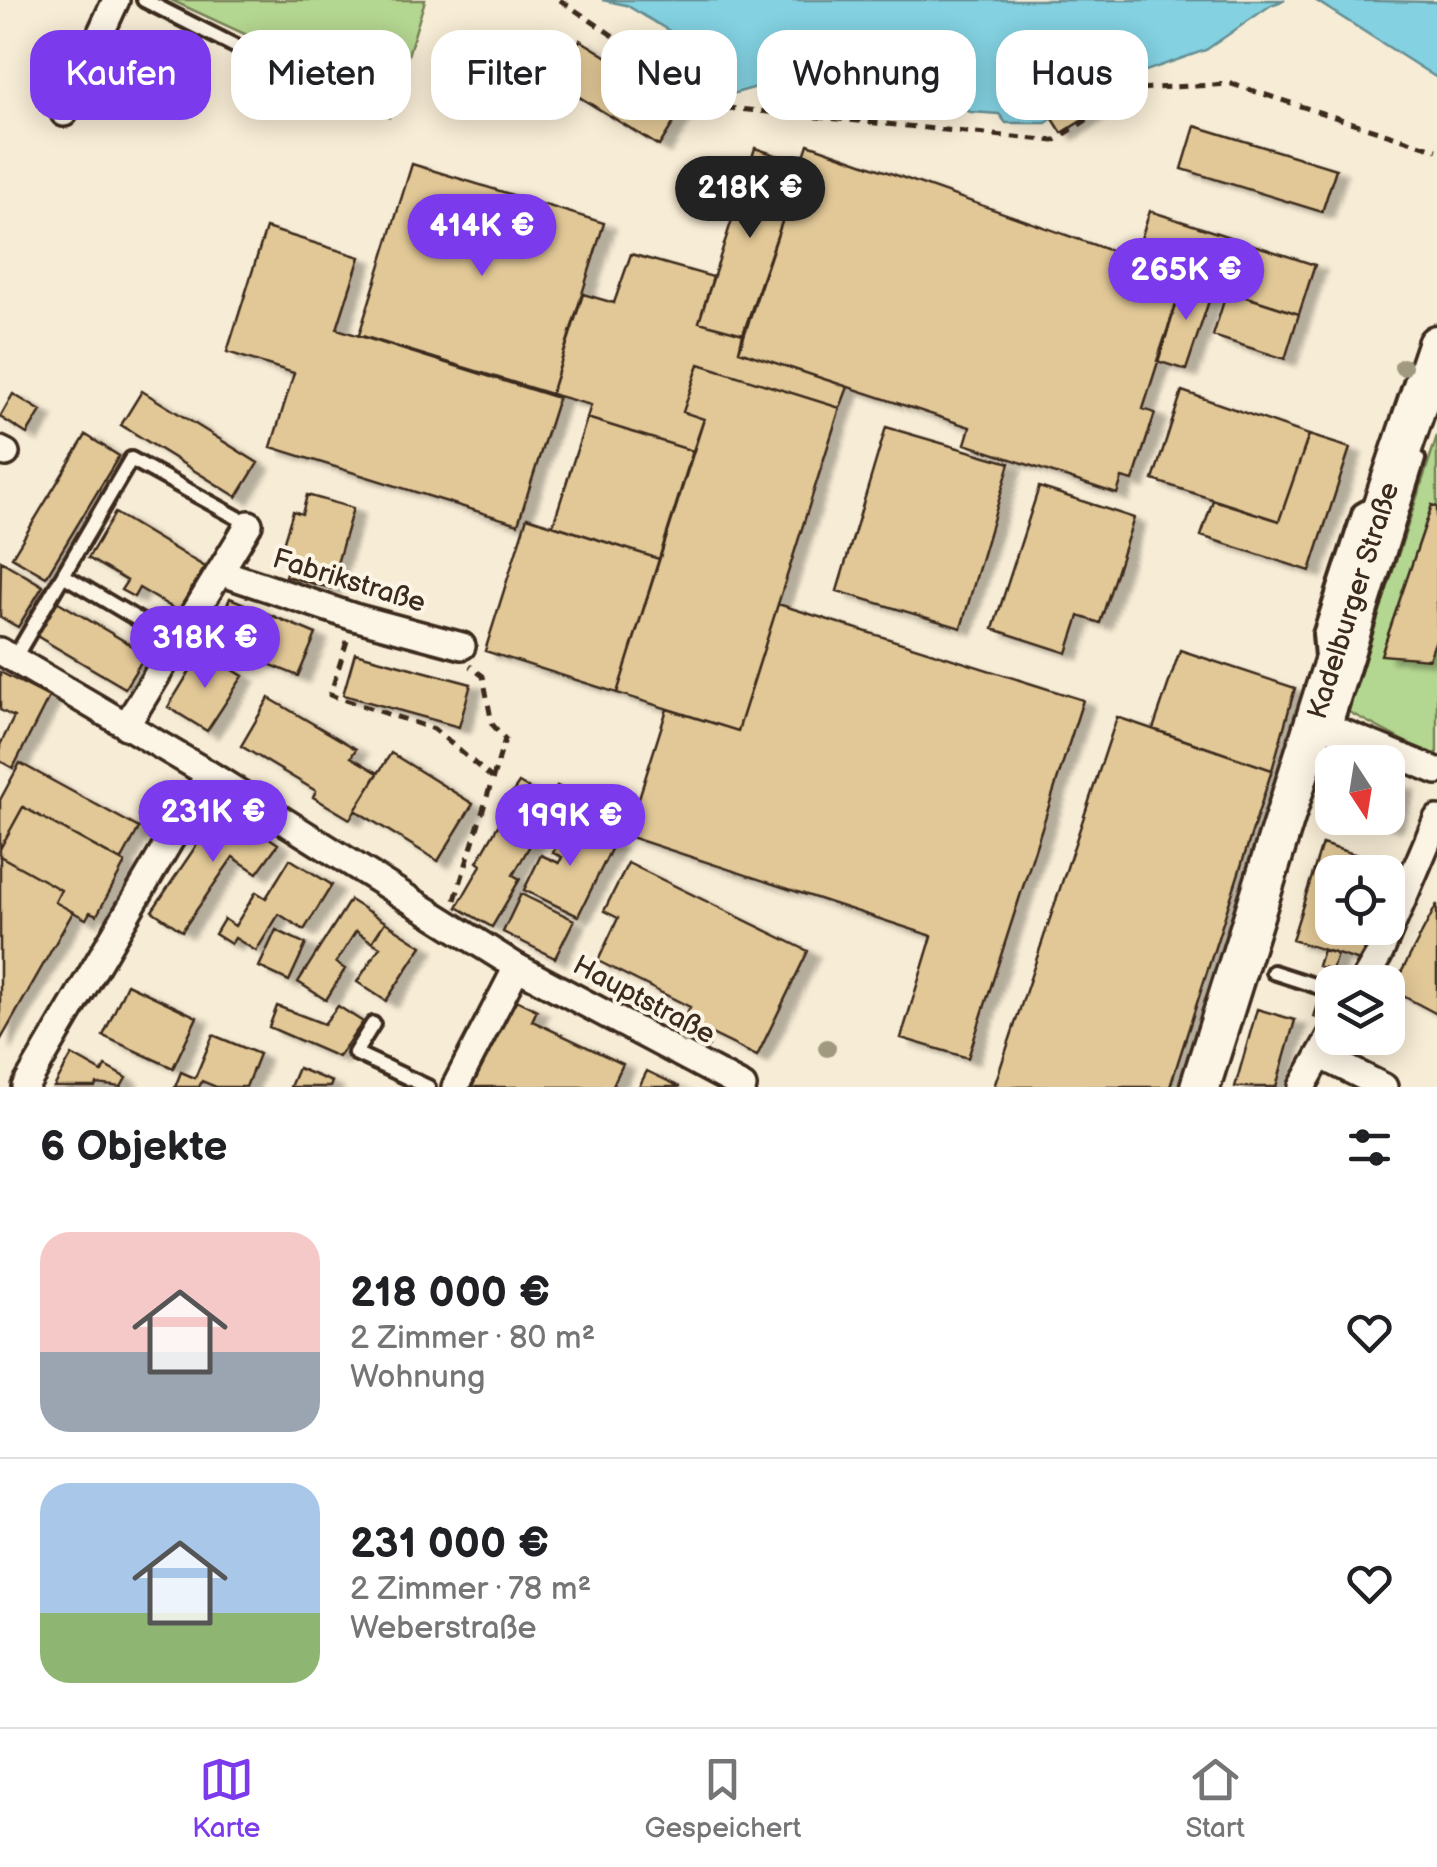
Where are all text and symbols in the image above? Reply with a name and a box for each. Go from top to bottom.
chip: Kaufen [30,30,211,120]
chip: Mieten [231,30,411,120]
chip: Filter [431,30,581,120]
chip: Neu [601,30,737,120]
chip: Wohnung [757,30,976,120]
chip: Haus [996,30,1148,120]
pin: 218K € [669,156,831,241]
text: 218K € [697,169,803,208]
pin: 414K € [401,194,563,279]
text: 414K € [429,207,535,246]
pin: 265K € [1105,238,1267,323]
text: 265K € [1130,251,1242,290]
street label: Kadelburger Straße [1300,478,1406,723]
street label: Fabrikstraße [269,542,429,620]
pin: 318K € [124,606,286,691]
text: 318K € [152,619,258,658]
north arrow [1315,745,1405,835]
map controls [1315,745,1405,1055]
pin: 231K € [132,780,294,865]
pin: 199K € [489,784,651,869]
text: 231K € [160,793,266,832]
text: 199K € [517,797,623,836]
button: locate [1315,855,1405,945]
street label: Hauptstraße [567,949,721,1051]
button: layers [1315,965,1405,1055]
icon: filters [1342,1120,1397,1175]
text: 6 Objekte [40,1122,227,1173]
text: 218 000 € [350,1268,550,1319]
icon: home [120,1272,240,1392]
icon: heart [1342,1305,1397,1360]
text: 2 Zimmer · 80 m² [350,1319,595,1358]
text: Wohnung [350,1358,485,1397]
text: 231 000 € [350,1519,549,1570]
icon: home [120,1523,240,1643]
icon: heart [1342,1556,1397,1611]
text: 2 Zimmer · 78 m² [350,1570,591,1609]
text: Weberstraße [350,1609,536,1648]
tab: Karte [192,1752,260,1845]
tab: Gespeichert [644,1752,801,1845]
tab: Start [1185,1752,1245,1845]

